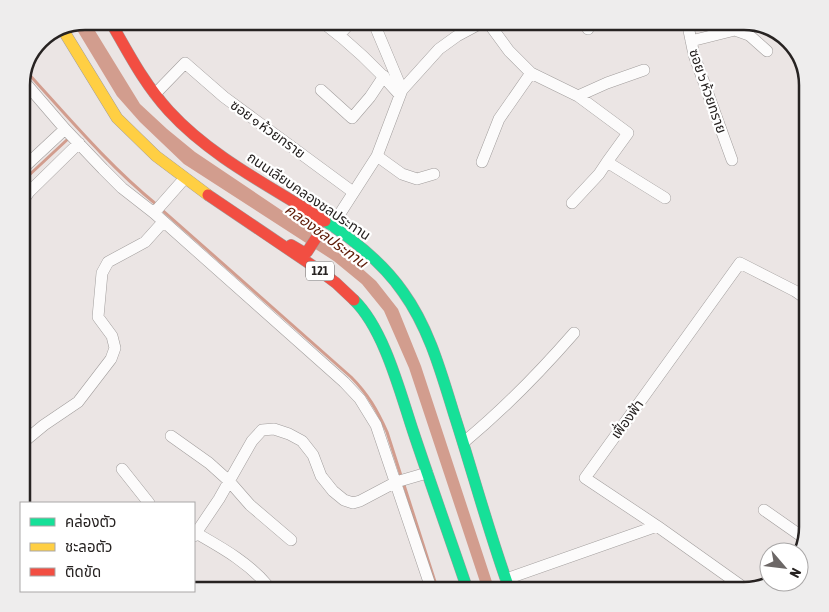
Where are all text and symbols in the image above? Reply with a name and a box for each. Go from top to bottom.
street label: ซอย ๖ ห้วยทราย [686,47,730,135]
street label: ซอย ๑ ห้วยทราย [228,97,308,161]
street label: ถนนเลียบคลองชลประทาน [244,148,374,244]
water label: คลองชลประทาน [281,200,371,272]
road number: 121 [306,262,334,280]
street label: เฟื่องฟ้า [606,395,646,442]
legend [20,502,195,592]
text: คล่องตัว [65,513,116,530]
text: ชะลอตัว [65,538,112,555]
north arrow [759,542,809,592]
text: ติดขัด [65,563,101,580]
text: N [786,566,804,581]

